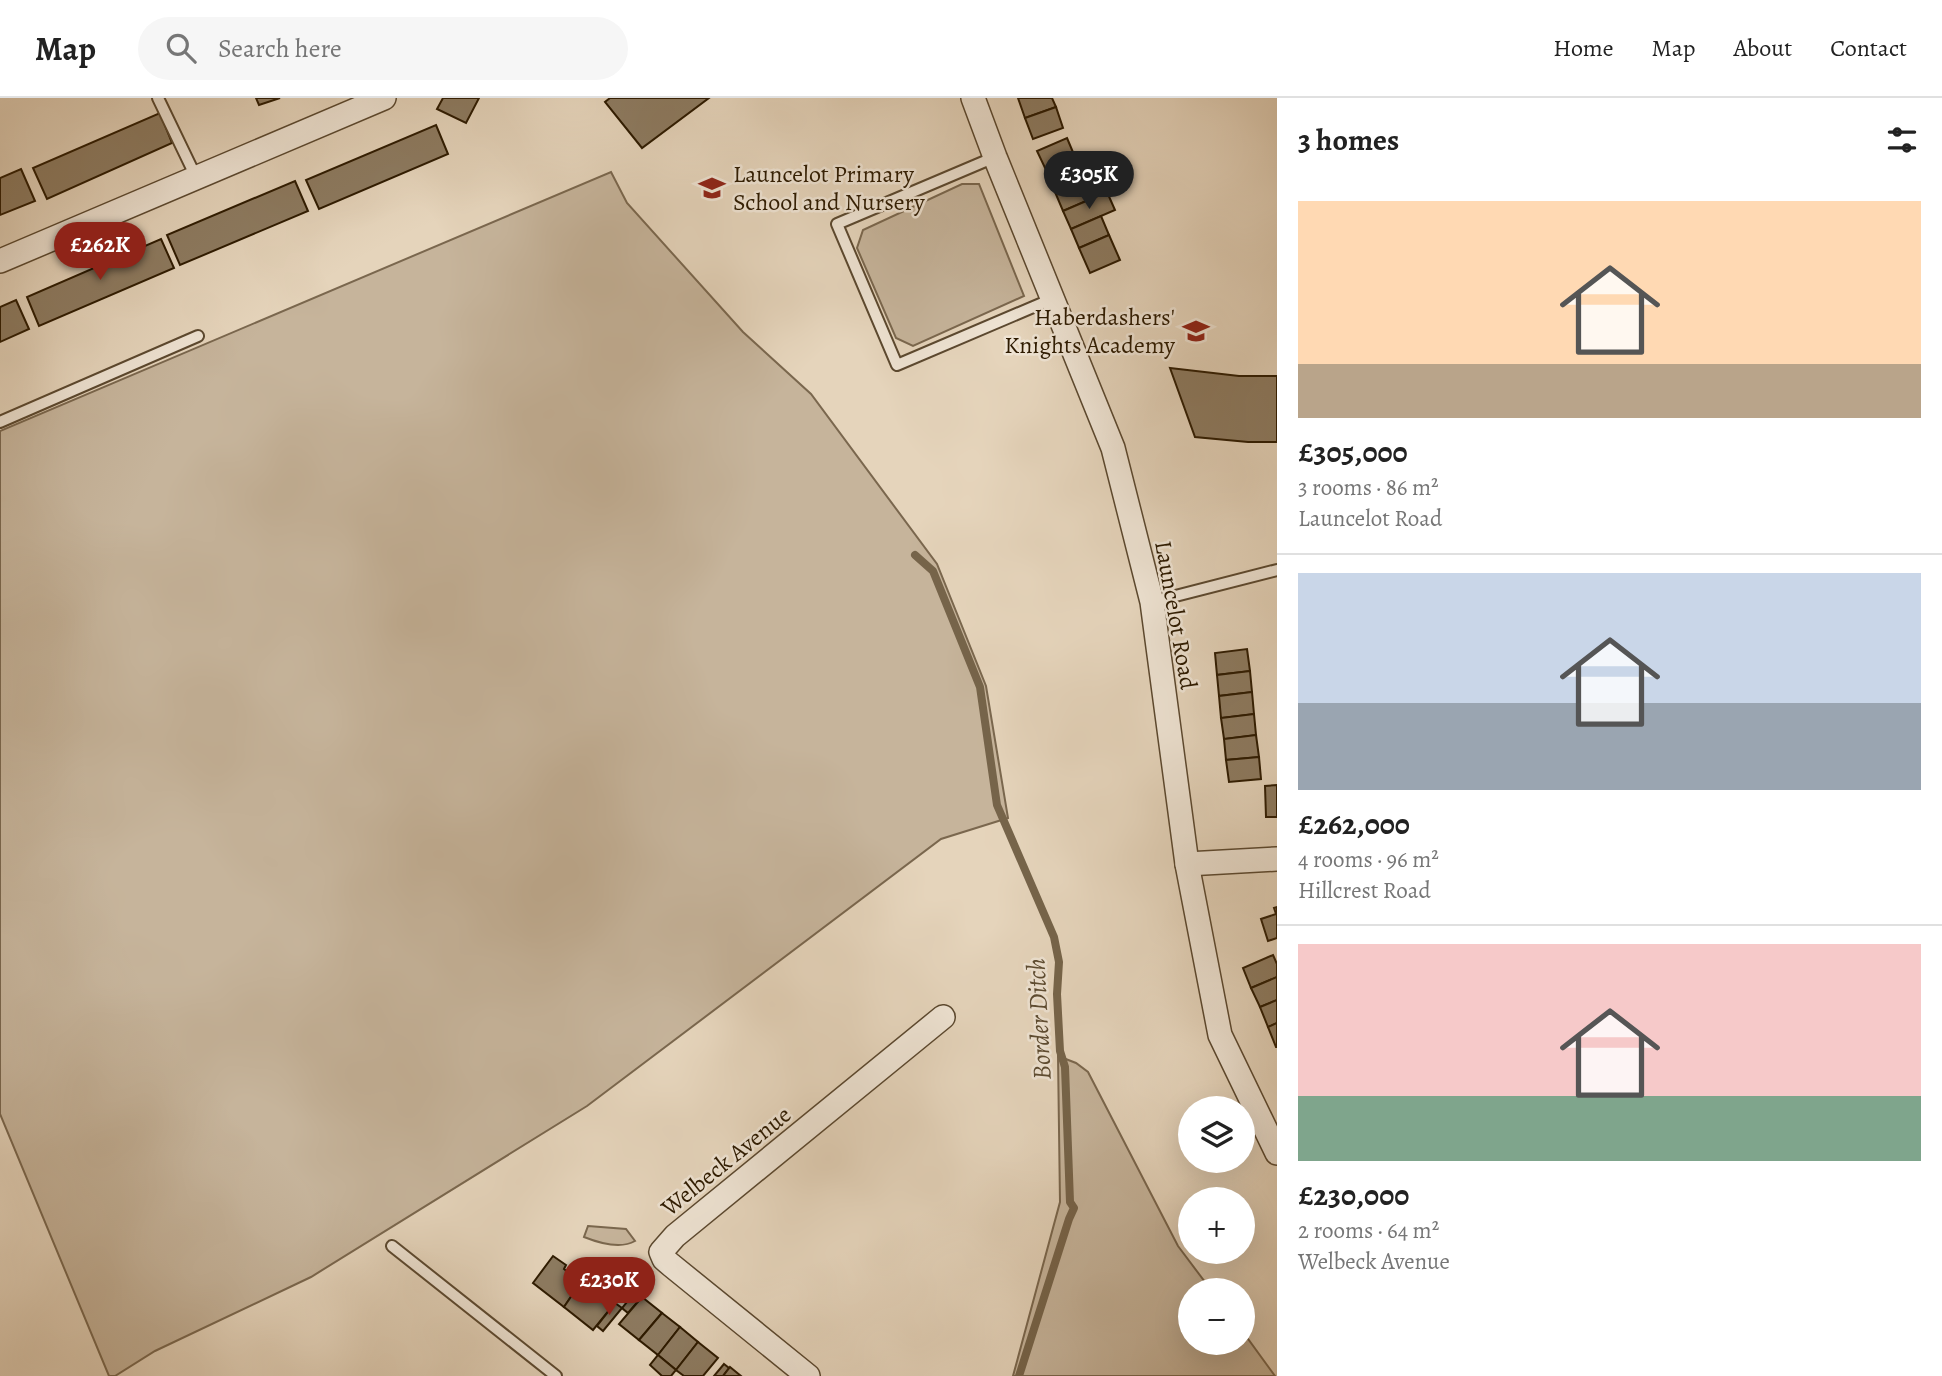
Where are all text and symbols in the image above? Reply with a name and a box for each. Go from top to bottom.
search box [138,17,628,80]
text: Map [35,26,96,71]
icon: search [162,29,200,67]
text: Search here [218,31,342,66]
text: Home [1553,32,1614,64]
text: Map [1652,32,1696,64]
text: About [1734,32,1792,64]
text: Contact [1830,32,1907,64]
text: 3 homes [1298,120,1399,160]
icon: filters [1883,121,1921,159]
pin: £305K [1040,152,1138,211]
place label: Launcelot Primary School and Nursery [733,158,925,218]
text: £305K [1060,158,1118,189]
school or university icon: Launcelot Primary School and Nursery [697,173,727,203]
pin: £262K [51,222,149,282]
text: £262K [70,229,130,260]
icon: home [1547,247,1673,373]
place label: Haberdashers' Knights Academy [1004,301,1175,361]
school or university icon: Haberdashers' Knights Academy [1181,316,1211,346]
text: £305,000 [1298,432,1408,472]
text: 3 rooms · 86 m² [1298,472,1439,503]
text: Launcelot Road [1298,503,1442,534]
street label: Launcelot Road [1147,538,1205,692]
icon: home [1547,619,1673,745]
text: £262,000 [1298,804,1410,844]
text: 4 rooms · 96 m² [1298,844,1439,875]
text: Hillcrest Road [1298,875,1431,906]
water label: Border Ditch [1018,957,1060,1081]
icon: home [1547,990,1673,1116]
map controls [1178,1096,1255,1355]
button: layers [1178,1096,1255,1173]
street label: Welbeck Avenue [654,1099,798,1224]
text: £230,000 [1298,1175,1409,1215]
button: + [1178,1187,1255,1264]
text: 2 rooms · 64 m² [1298,1215,1439,1246]
text: Welbeck Avenue [1298,1246,1450,1277]
pin: £230K [560,1258,658,1317]
text: £230K [579,1264,639,1295]
button: − [1178,1278,1255,1355]

